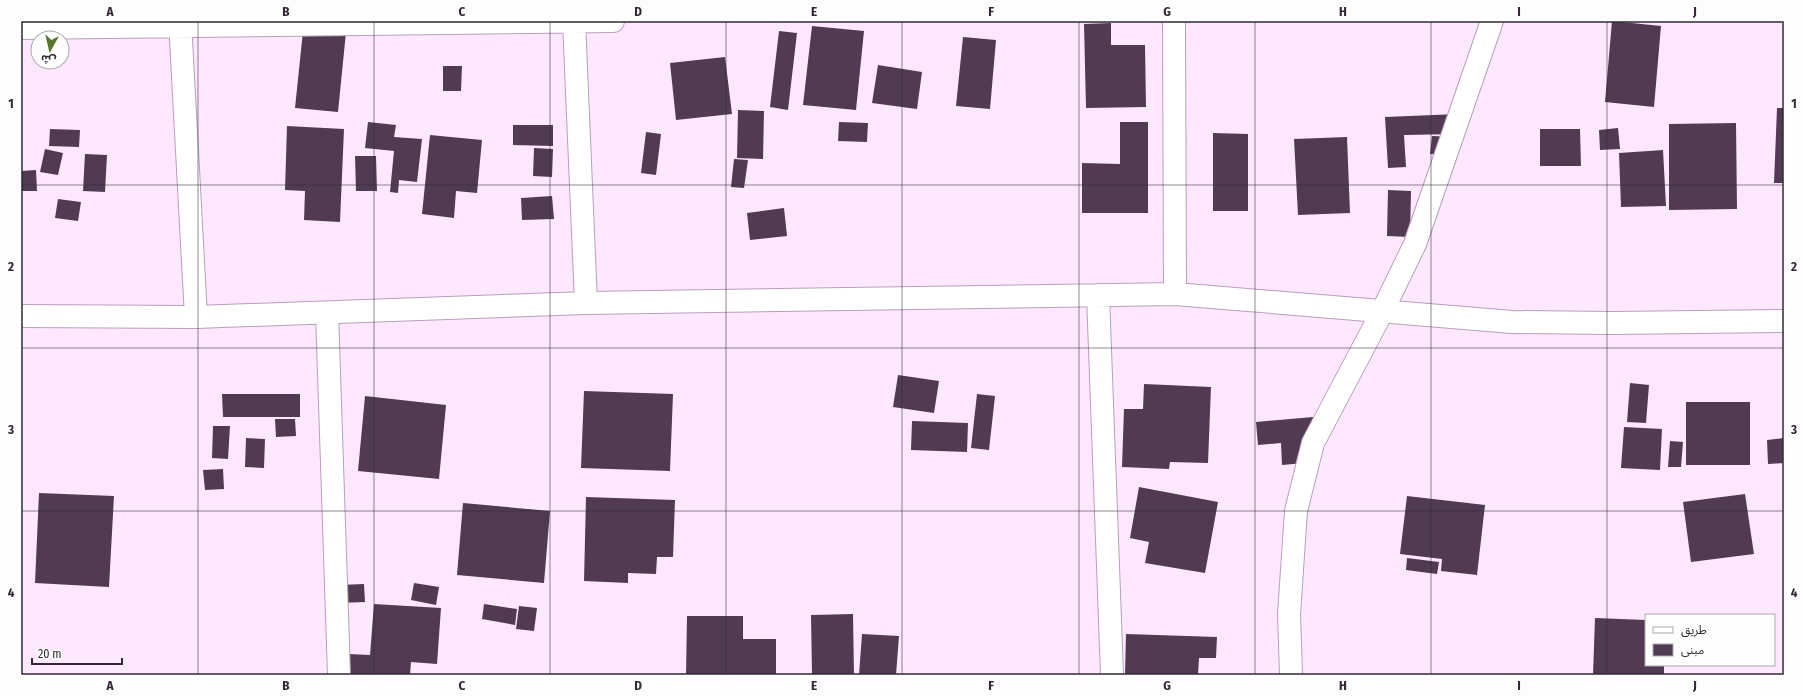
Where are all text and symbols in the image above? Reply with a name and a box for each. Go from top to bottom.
text: A [105,4,114,19]
text: B [282,4,290,19]
text: C [459,4,466,19]
text: D [634,4,642,19]
text: E [811,4,817,19]
text: F [988,4,994,19]
text: G [1163,4,1171,19]
text: H [1339,4,1347,19]
text: I [1517,4,1521,19]
text: J [1692,4,1697,19]
north arrow [30,30,70,70]
text: ش [40,52,57,67]
text: 1 [8,96,14,111]
text: 1 [1791,96,1797,111]
text: 2 [7,259,14,274]
text: 2 [1790,259,1797,274]
text: 3 [7,422,14,437]
text: 3 [1790,422,1797,437]
text: 4 [8,585,15,600]
text: 4 [1791,585,1798,600]
legend [1645,614,1775,666]
text: طريق [1681,623,1707,638]
scale bar [32,640,122,666]
text: مبنى [1681,643,1704,657]
text: 20 m [38,647,62,661]
text: A [105,678,114,693]
text: B [282,678,290,693]
text: C [459,678,466,693]
text: D [634,678,642,693]
text: E [811,678,817,693]
text: F [988,678,994,693]
text: G [1163,678,1171,693]
text: H [1339,678,1347,693]
text: I [1517,678,1521,693]
text: J [1692,678,1697,693]

